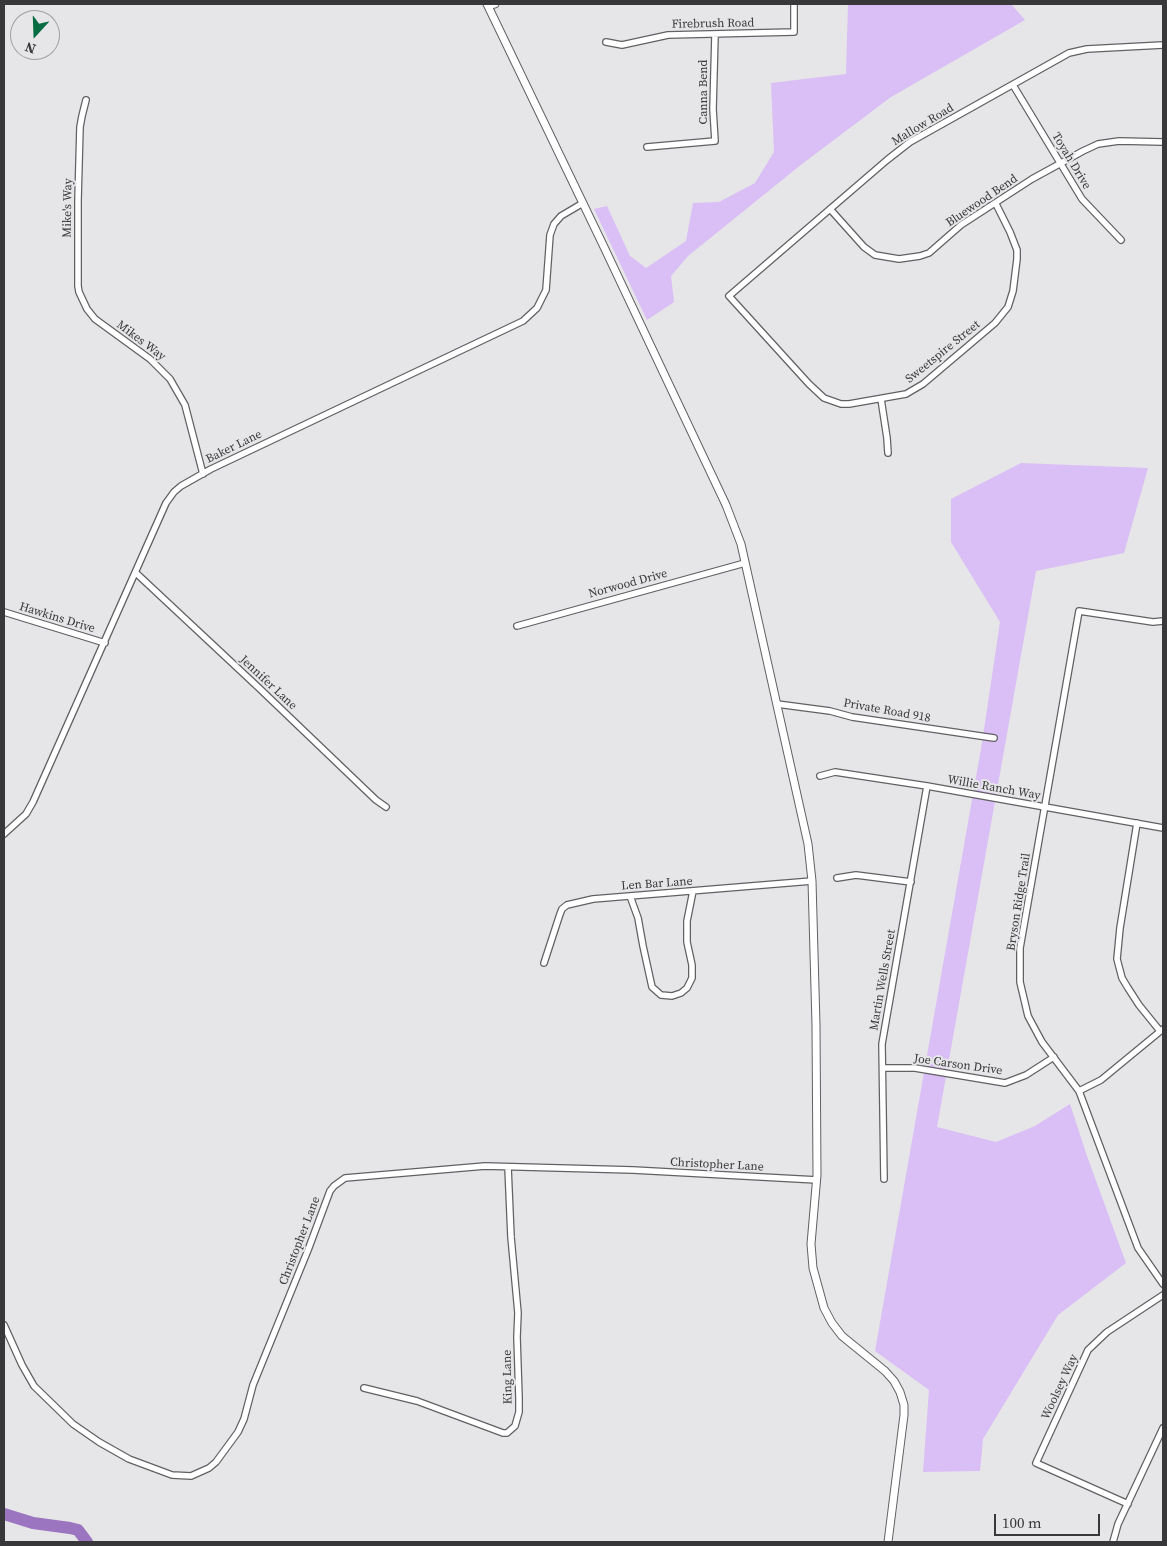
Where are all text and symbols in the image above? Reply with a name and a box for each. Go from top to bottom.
north arrow [10,10,60,60]
street label: Firebrush Road [672,16,754,32]
text: N [22,37,38,59]
street label: Canna Bend [697,60,711,124]
street label: Mallow Road [889,101,957,149]
street label: Toyah Drive [1048,130,1094,192]
street label: Bluewood Bend [943,172,1021,230]
street label: Mike's Way [60,178,76,238]
street label: Mikes Way [114,318,168,364]
street label: Sweetspire Street [903,318,983,386]
street label: Baker Lane [204,427,264,467]
street label: Norwood Drive [587,567,669,601]
street label: Hawkins Drive [17,600,97,636]
street label: Jennifer Lane [236,653,300,713]
street label: Private Road 918 [842,696,932,726]
street label: Willie Ranch Way [946,773,1042,803]
street label: Bryson Ridge Trail [1004,852,1034,952]
street label: Len Bar Lane [621,874,693,894]
street label: Martin Wells Street [867,928,899,1032]
street label: Joe Carson Drive [913,1052,1003,1078]
street label: Christopher Lane [670,1155,764,1175]
street label: Christopher Lane [276,1195,324,1287]
street label: King Lane [500,1350,516,1404]
street label: Woolsey Way [1039,1352,1081,1422]
scale bar [997,1504,1103,1536]
text: 100 m [1002,1512,1042,1533]

